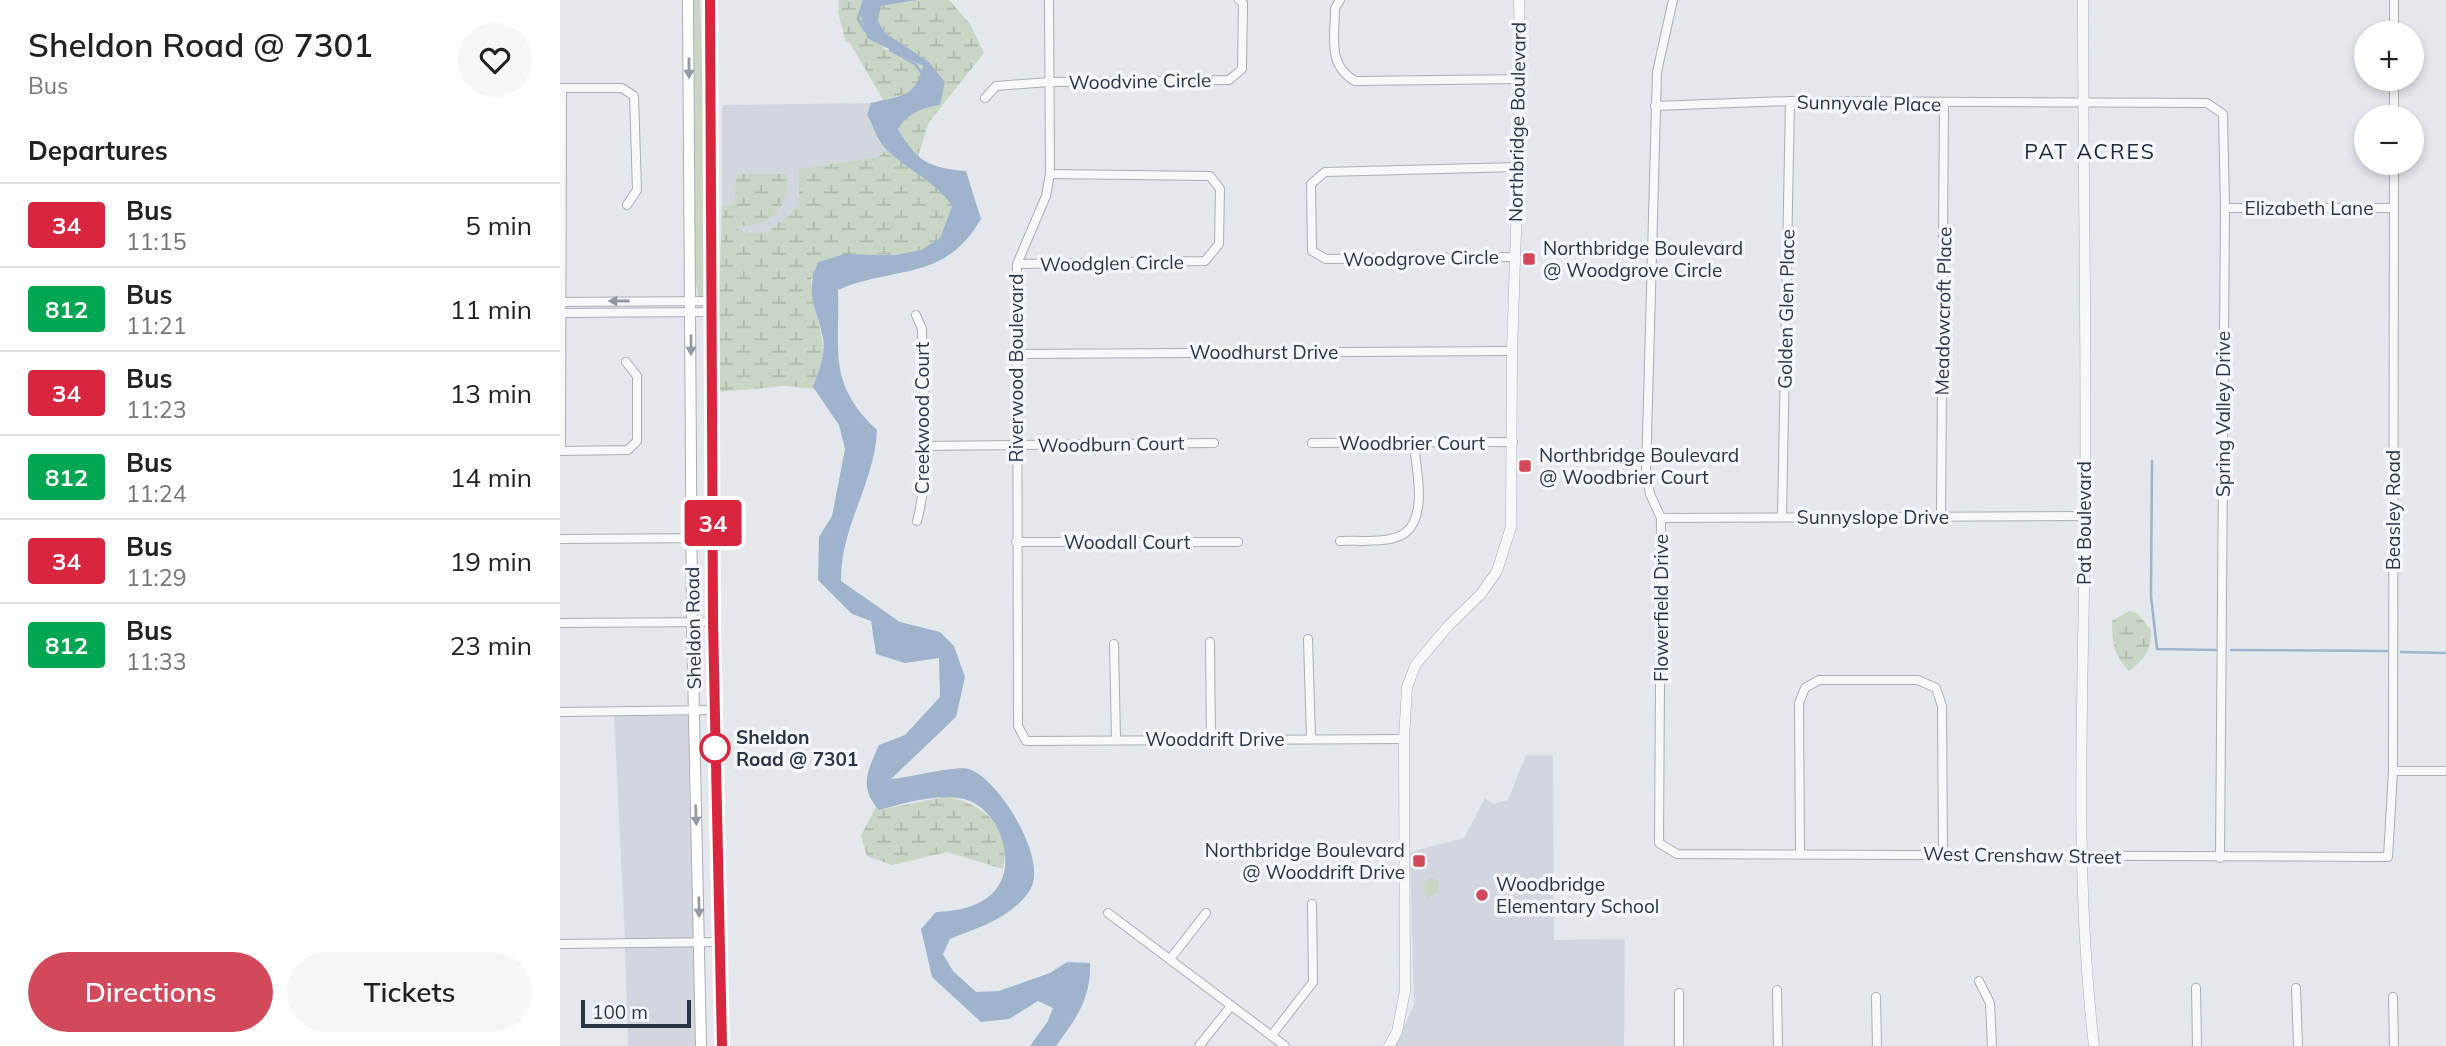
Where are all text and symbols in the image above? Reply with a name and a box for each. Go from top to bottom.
map controls [2354,21,2424,175]
button: + [2354,21,2424,91]
street label: Northbridge Boulevard [1503,22,1531,222]
button: heart [458,23,532,97]
text: Sheldon Road @ 7301 [28,24,373,65]
one-way arrow [683,57,695,79]
street label: Woodvine Circle [1068,68,1212,94]
text: Bus [28,71,68,100]
street label: Sunnyvale Place [1797,90,1941,116]
button: − [2354,105,2424,175]
text: Departures [28,134,168,167]
district label: PAT ACRES [2024,138,2156,164]
text: Bus [126,194,172,227]
street label: Elizabeth Lane [2244,196,2374,220]
text: 5 min [465,209,532,242]
text: 34 [52,210,81,240]
street label: Meadowcroft Place [1930,226,1956,396]
text: 11:15 [126,227,186,256]
street label: Golden Glen Place [1773,229,1799,389]
place label: Northbridge Boulevard @ Woodgrove Circle [1543,236,1743,282]
street label: Woodgrove Circle [1343,245,1499,271]
street label: Woodglen Circle [1040,250,1184,276]
marker: Northbridge Boulevard @ Woodgrove Circle [1521,251,1537,267]
street label: Riverwood Boulevard [1004,274,1028,462]
text: Bus [126,278,172,311]
text: 11 min [450,293,532,326]
text: 812 [45,294,88,324]
one-way arrow [608,295,630,307]
text: 11:21 [126,311,186,340]
street label: Spring Valley Drive [2211,331,2235,497]
one-way arrow [685,334,697,356]
street label: Woodhurst Drive [1190,340,1338,364]
street label: Creekwood Court [910,341,934,494]
text: Bus [126,362,172,395]
text: 13 min [450,377,532,410]
text: 34 [52,378,81,408]
text: 11:23 [126,395,186,424]
street label: Woodburn Court [1037,431,1185,457]
street label: Woodbrier Court [1339,431,1485,455]
place label: Northbridge Boulevard @ Woodbrier Court [1539,443,1739,489]
text: Bus [126,446,172,479]
street label: Beasley Road [2381,450,2405,570]
marker: Northbridge Boulevard @ Woodbrier Court [1517,458,1533,474]
text: 14 min [450,461,532,494]
street label: Pat Boulevard [2072,461,2096,585]
text: 812 [45,462,88,492]
text: 11:24 [126,479,186,508]
line badge: 34 [682,500,744,546]
street label: Sunnyslope Drive [1797,505,1949,529]
text: 34 [699,508,727,538]
text: Bus [126,530,172,563]
street label: Woodall Court [1064,530,1191,554]
street label: Flowerfield Drive [1649,534,1673,682]
text: 19 min [450,545,532,578]
text: 34 [52,546,81,576]
text: 11:29 [126,563,186,592]
street label: Sheldon Road [680,566,706,690]
text: Bus [126,614,172,647]
text: 23 min [450,629,532,662]
text: 812 [45,630,88,660]
text: 11:33 [126,647,186,676]
place label: Sheldon Road @ 7301 [736,725,858,771]
street label: Wooddrift Drive [1145,727,1285,751]
marker: Sheldon Road @ 7301 [700,733,730,763]
one-way arrow [691,804,702,826]
place label: Northbridge Boulevard @ Wooddrift Drive [1205,838,1405,884]
street label: West Crenshaw Street [1923,841,2122,869]
marker: Northbridge Boulevard @ Wooddrift Drive [1411,853,1427,869]
place label: Woodbridge Elementary School [1496,872,1659,918]
marker: Woodbridge Elementary School [1474,887,1490,903]
one-way arrow [693,897,705,919]
button: Directions [28,952,273,1032]
button: Tickets [287,952,532,1032]
scale bar [581,997,691,1029]
text: 100 m [592,1000,648,1024]

